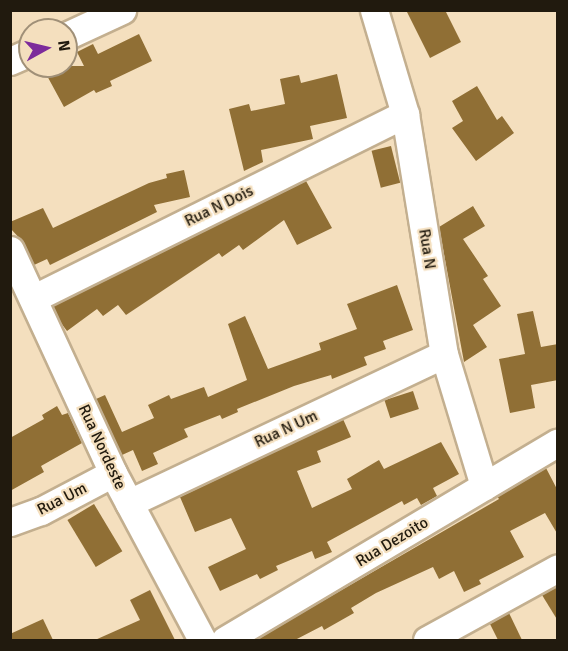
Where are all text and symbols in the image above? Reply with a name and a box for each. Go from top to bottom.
north arrow [18,18,78,78]
text: N [53,39,75,53]
street label: Rua N Dois [182,181,256,231]
street label: Rua N [414,227,440,271]
street label: Rua Nordeste [74,401,130,493]
street label: Rua N Um [251,406,321,452]
street label: Rua Um [34,478,90,520]
street label: Rua Dezoito [352,513,432,571]

